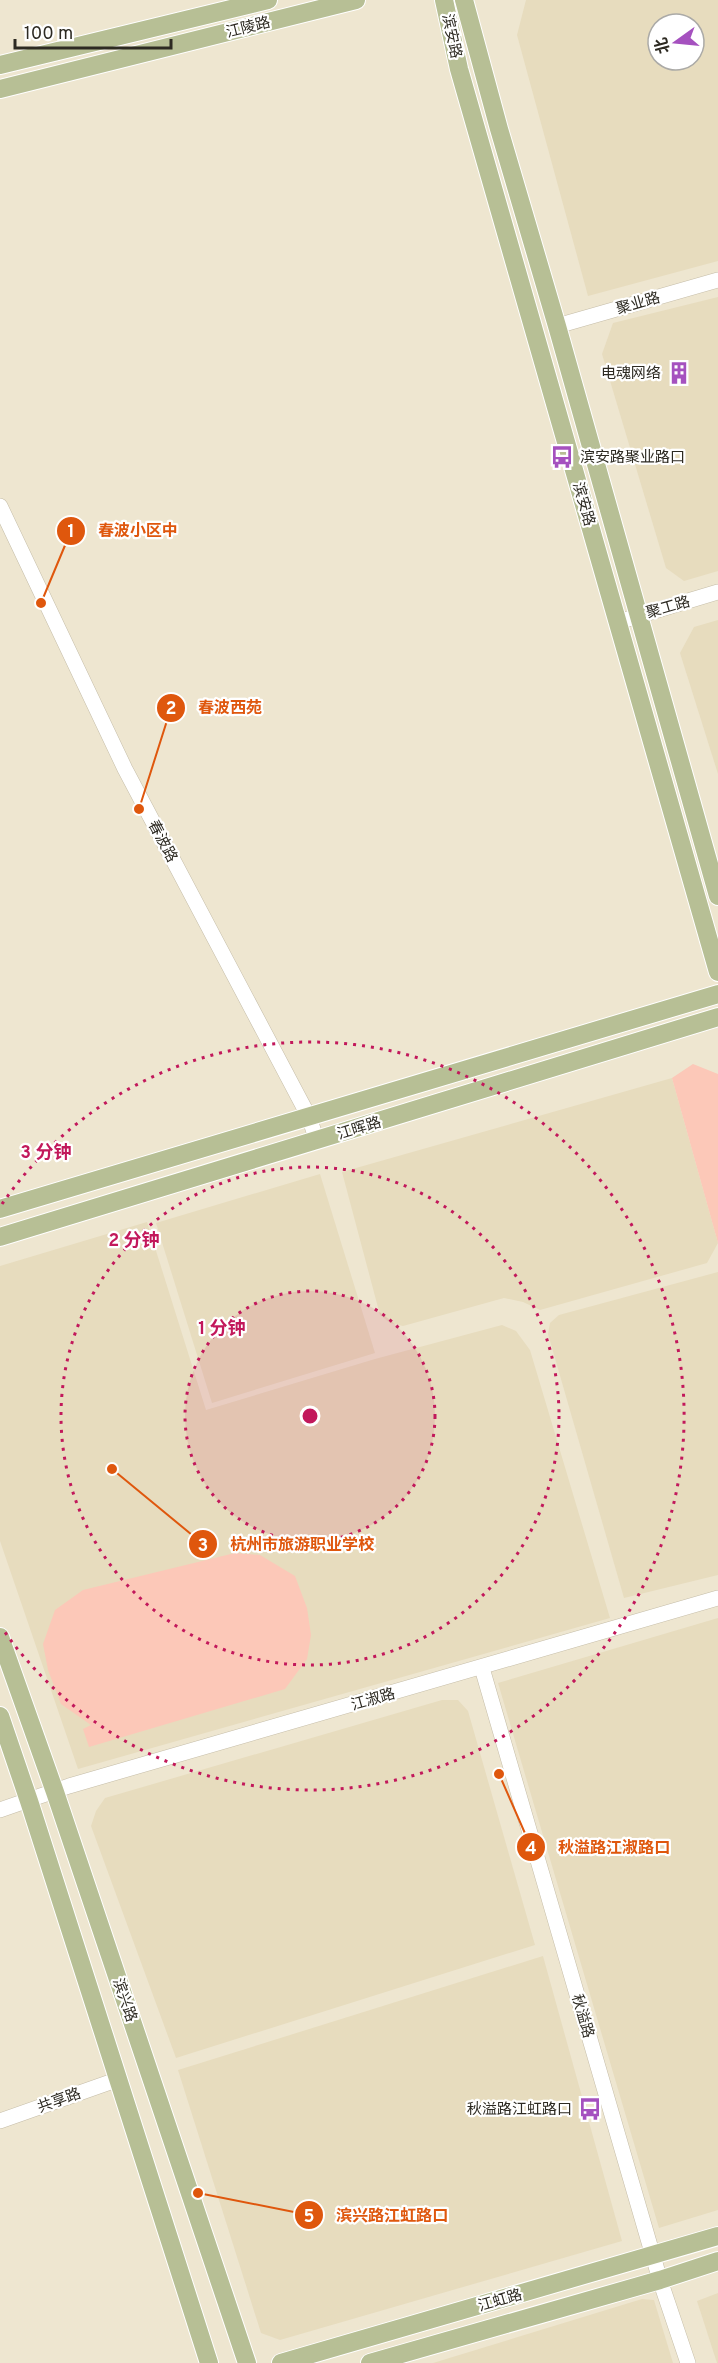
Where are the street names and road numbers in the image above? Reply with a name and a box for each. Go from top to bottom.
street label: 滨安路 [437,12,465,60]
street label: 江陵路 [224,14,273,43]
street label: 聚业路 [614,289,663,320]
street label: 滨安路 [567,480,598,529]
street label: 聚工路 [644,593,693,624]
street label: 春波路 [143,817,181,866]
street label: 江晖路 [335,1114,384,1145]
street label: 江淑路 [349,1685,398,1716]
street label: 滨兴路 [107,1976,140,2025]
street label: 秋溢路 [566,1992,597,2041]
street label: 共享路 [35,2085,84,2118]
street label: 江虹路 [476,2286,525,2317]

